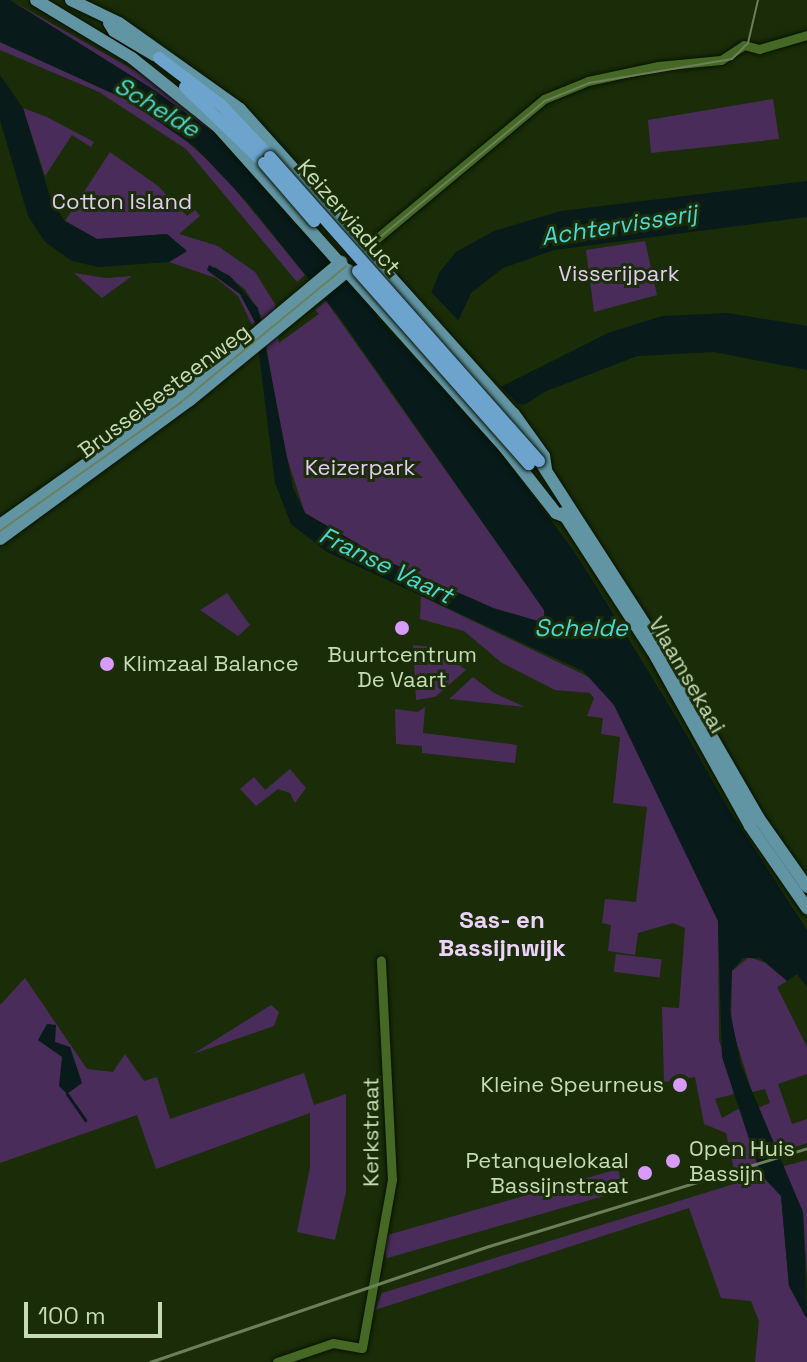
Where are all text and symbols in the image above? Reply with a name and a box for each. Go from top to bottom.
water label: Schelde [109,71,205,143]
street label: Keizerviaduct [292,154,406,280]
park label: Cotton Island [52,189,192,215]
water label: Achtervisserij [539,199,699,251]
park label: Visserijpark [558,261,680,287]
street label: Brusselsesteenweg [73,318,255,464]
park label: Keizerpark [305,455,415,481]
water label: Franse Vaart [315,520,457,610]
street label: Vlaamsekaai [643,612,731,738]
water label: Schelde [534,614,628,642]
marker: Buurtcentrum De Vaart [393,619,411,637]
place label: Buurtcentrum De Vaart [327,641,477,692]
place label: Klimzaal Balance [123,651,299,677]
marker: Klimzaal Balance [98,655,116,673]
district label: Sas- en Bassijnwijk [438,906,566,962]
place label: Kleine Speurneus [481,1072,664,1098]
marker: Kleine Speurneus [671,1076,689,1094]
street label: Kerkstraat [358,1077,384,1187]
place label: Open Huis Bassijn [689,1135,795,1186]
place label: Petanquelokaal Bassijnstraat [465,1147,629,1198]
marker: Open Huis Bassijn [664,1152,682,1170]
marker: Petanquelokaal Bassijnstraat [636,1164,654,1182]
scale bar [28,1286,166,1336]
text: 100 m [38,1300,106,1331]

